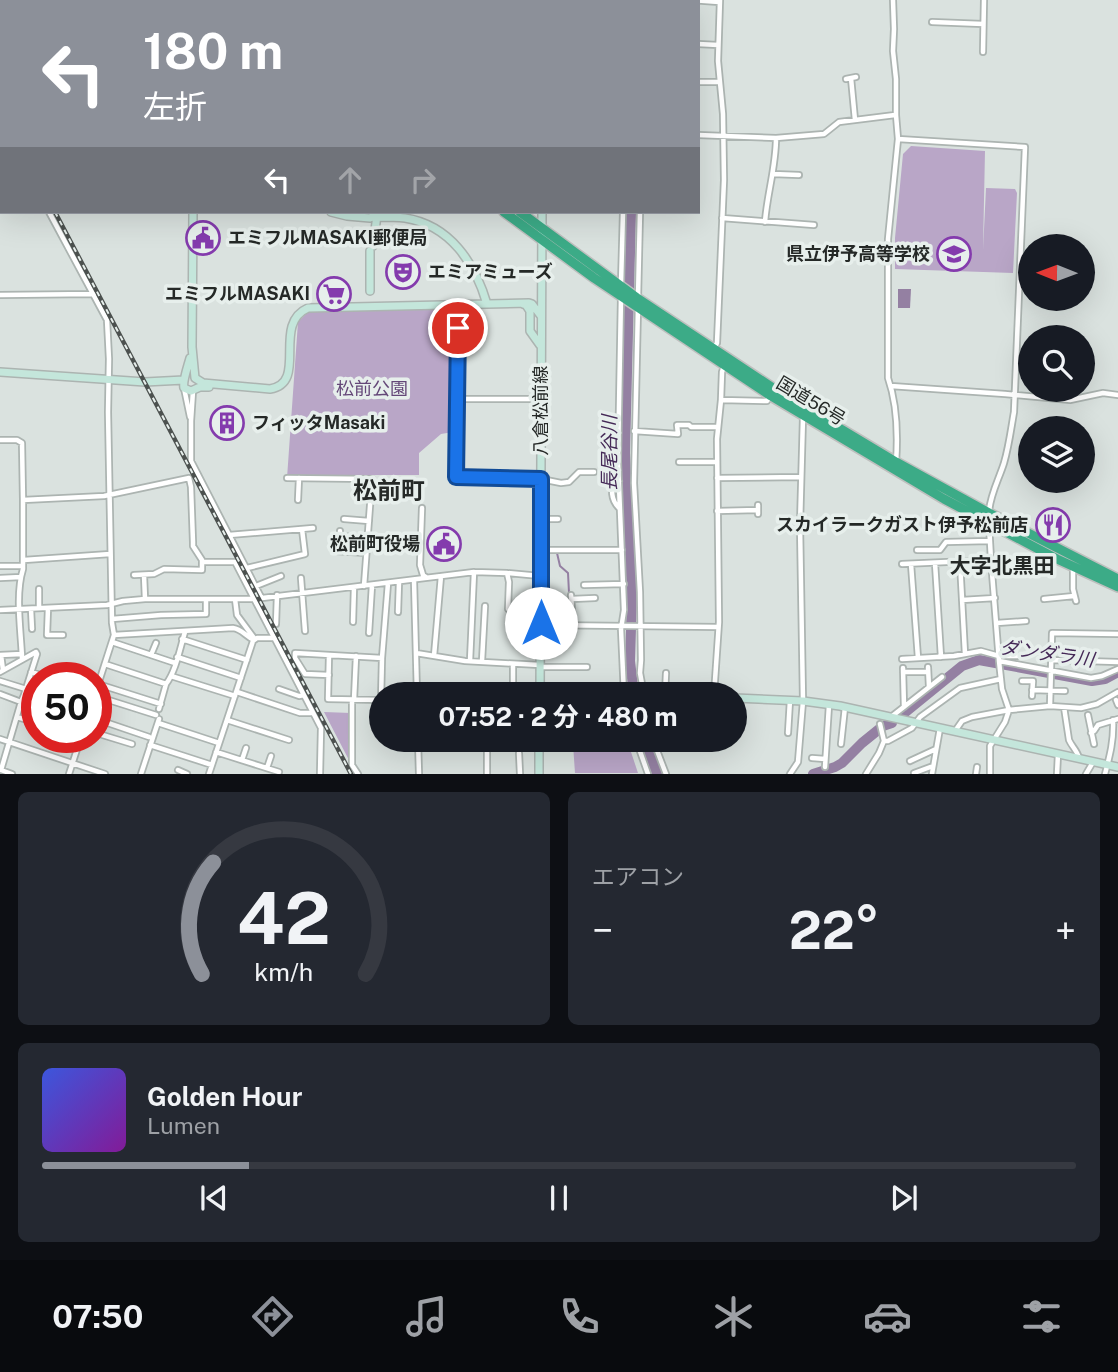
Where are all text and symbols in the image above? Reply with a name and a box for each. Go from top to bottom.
text: 180 m [143,22,283,80]
icon: left [28,28,119,119]
text: 左折 [143,88,207,125]
icon: left [258,161,296,199]
icon: ahead [331,161,369,199]
icon: right [404,161,442,199]
public building icon: エミフルMASAKI郵便局 [184,219,222,257]
place label: エミフルMASAKI郵便局 [228,227,427,248]
north arrow [1018,234,1096,312]
map controls [1018,234,1095,493]
school or university icon: 県立伊予高等学校 [935,235,973,273]
place label: 県立伊予高等学校 [786,243,930,264]
theatre icon: エミアミューズ [384,253,422,291]
place label: エミアミューズ [428,261,553,282]
supermarket icon: エミフルMASAKI [315,275,353,313]
place label: エミフルMASAKI [165,283,310,304]
pin [428,298,488,358]
icon: arrive [439,309,477,347]
button: search [1018,325,1095,402]
street label: 八倉松前線 [530,366,551,456]
street label: 国道56号 [773,372,850,429]
park label: 松前公園 [336,378,408,399]
building icon: フィッタMasaki [208,404,246,442]
place label: フィッタMasaki [252,412,385,433]
water label: 長尾谷川 [598,413,620,491]
button: layers [1018,416,1095,493]
district label: 松前町 [353,476,425,504]
restaurant icon: スカイラークガスト伊予松前店 [1034,506,1072,544]
place label: スカイラークガスト伊予松前店 [776,514,1028,535]
public building icon: 松前町役場 [425,525,463,563]
place label: 松前町役場 [330,533,420,554]
district label: 大字北黒田 [950,553,1055,578]
position arrow [504,586,578,660]
water label: ダンダラ川 [998,635,1098,671]
speed limit sign: 50 [21,662,112,753]
text: 07:52 · 2 分 · 480 m [438,701,678,732]
text: エアコン [592,863,684,890]
text: 42 [237,876,331,961]
text: 22° [789,900,879,961]
text: − [592,908,613,953]
text: + [1055,908,1076,953]
text: km/h [255,957,313,987]
text: Golden Hour [147,1081,302,1112]
text: Lumen [147,1112,220,1139]
icon: previous [195,1179,233,1217]
icon: pause [540,1179,578,1217]
icon: next [885,1179,923,1217]
icon: directions [248,1292,297,1341]
icon: music [402,1292,451,1341]
icon: phone [555,1292,604,1341]
icon: climate [709,1292,758,1341]
icon: car [863,1292,912,1341]
icon: filters [1017,1292,1066,1341]
text: 07:50 [52,1298,143,1335]

